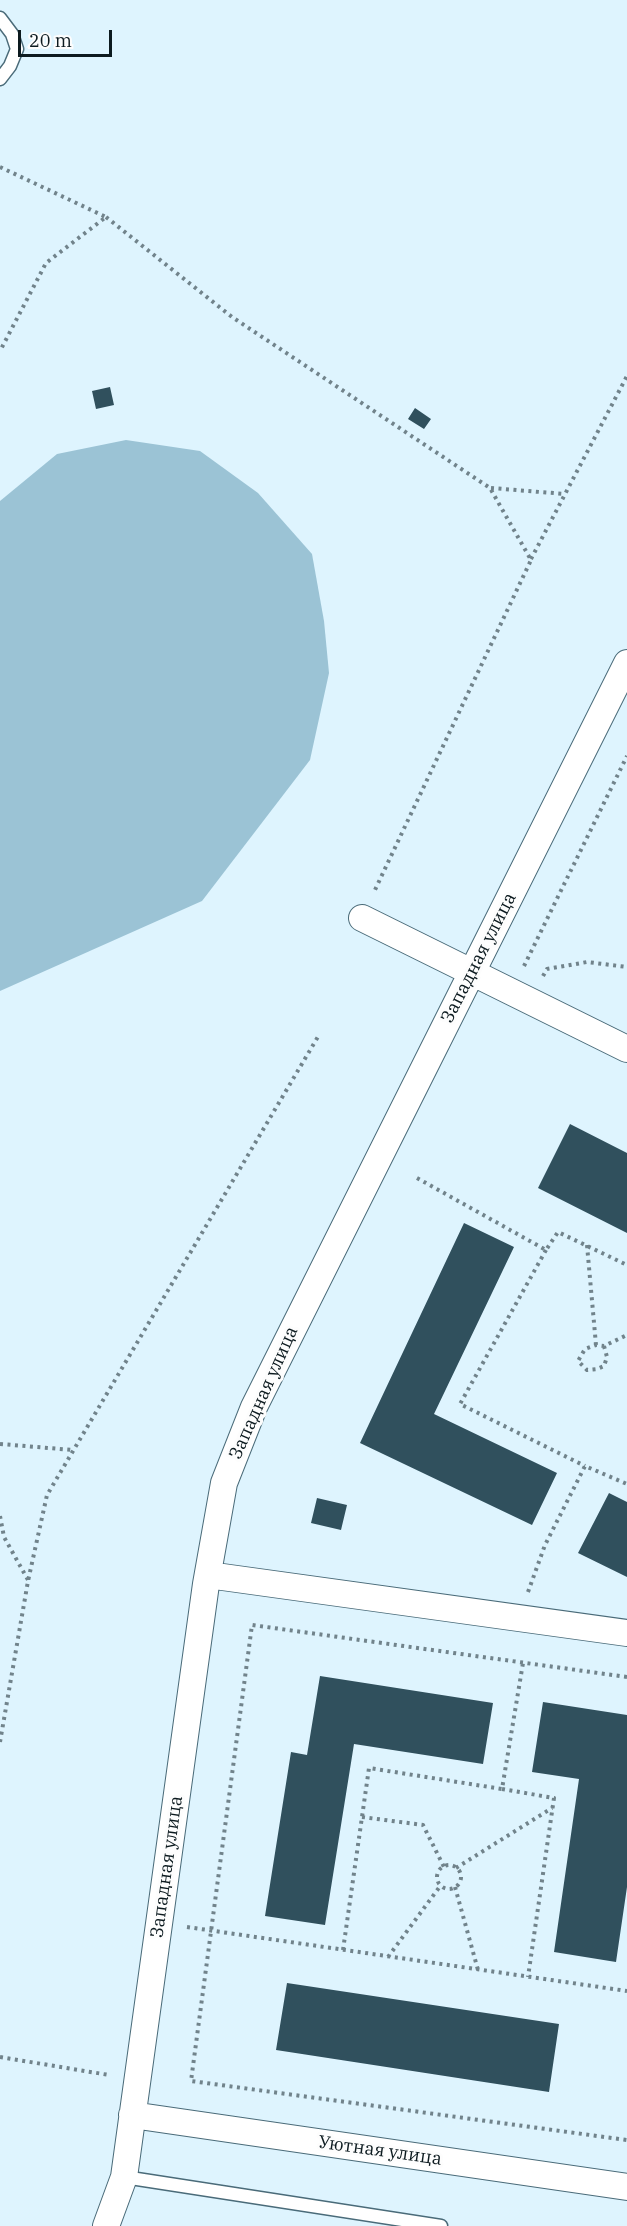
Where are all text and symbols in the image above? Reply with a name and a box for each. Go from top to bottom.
scale bar [21,18,116,56]
text: 20 m [29,29,72,52]
street label: Западная улица [437,889,521,1027]
street label: Западная улица [225,1323,303,1463]
street label: Западная улица [146,1795,188,1939]
street label: Уютная улица [317,2132,443,2170]

